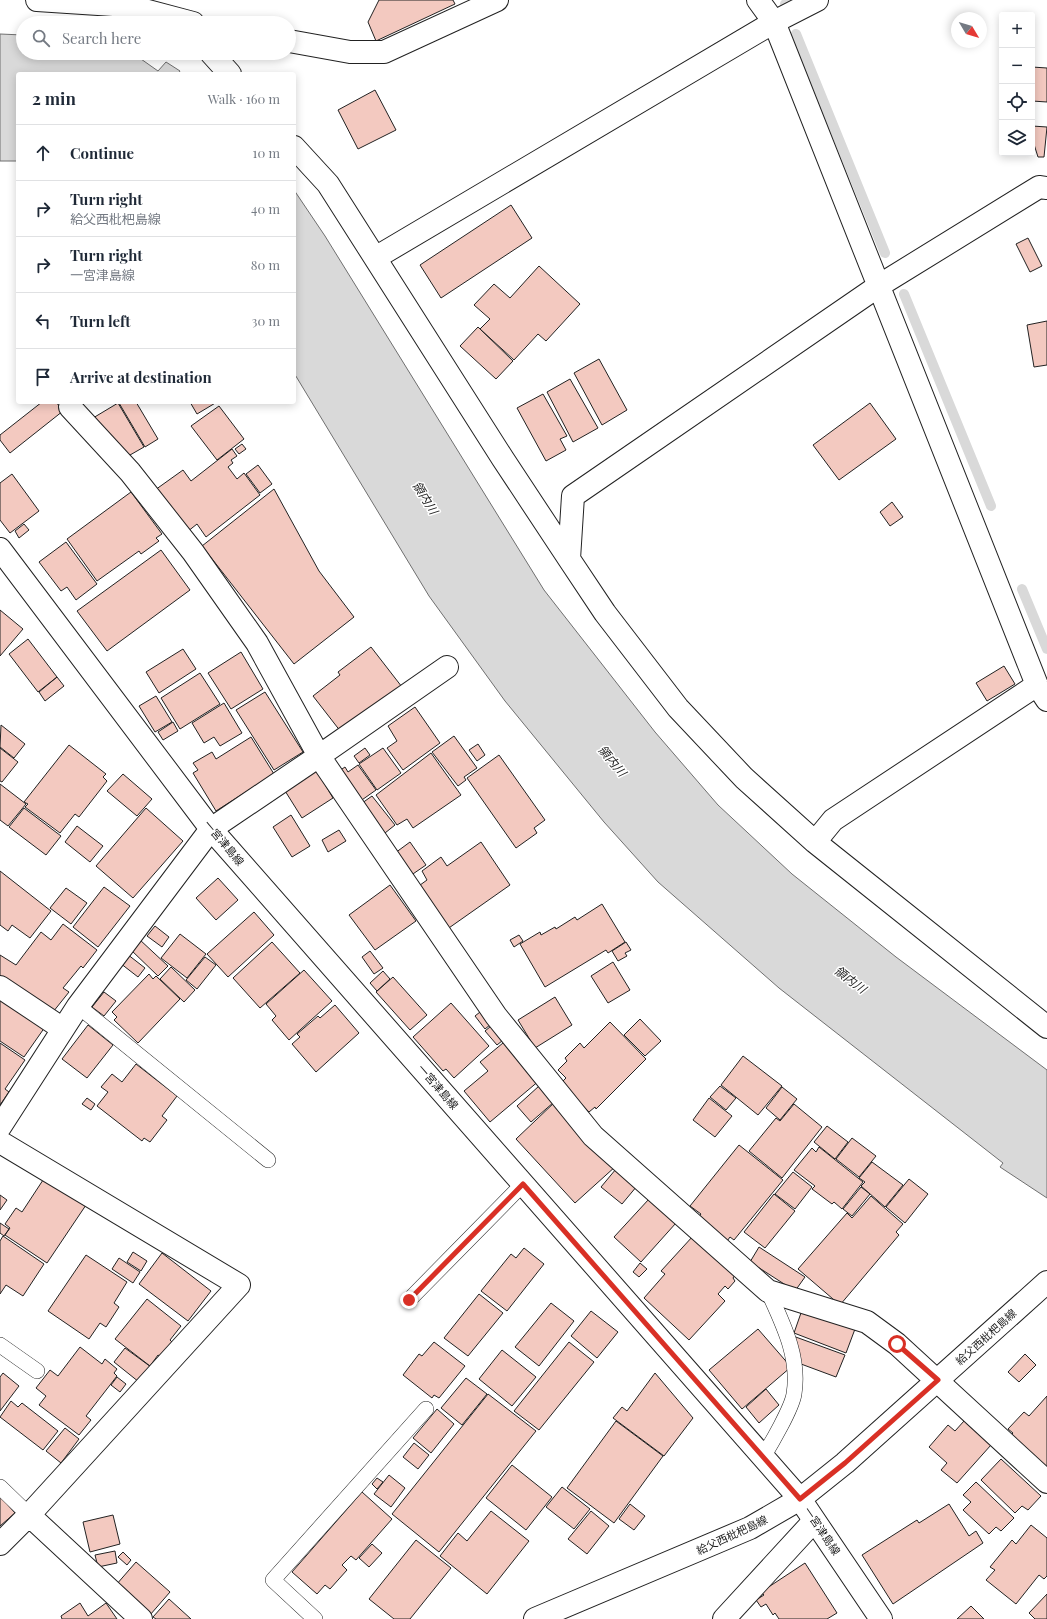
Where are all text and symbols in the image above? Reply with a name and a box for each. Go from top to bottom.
north arrow [951,12,987,48]
map controls [999,12,1035,156]
button: + [999,12,1035,48]
search box [16,16,296,60]
icon: search [30,27,52,49]
text: Search here [62,28,141,48]
button: − [999,48,1035,84]
button: locate [999,84,1035,120]
text: 2 min [32,87,76,109]
text: Walk · 160 m [208,90,280,107]
button: layers [999,120,1035,156]
icon: ahead [32,142,54,164]
text: Continue [70,143,134,163]
text: 10 m [253,144,280,161]
text: Turn right [70,189,143,209]
icon: right [32,198,54,220]
text: 40 m [251,200,280,217]
text: 給父西枇杷島線 [70,210,161,227]
text: Turn right [70,245,143,265]
icon: right [32,254,54,276]
text: 80 m [251,256,280,273]
text: 一宮津島線 [70,266,135,283]
icon: left [32,310,54,332]
text: Turn left [70,311,131,331]
text: 30 m [252,312,280,329]
icon: arrive [32,366,54,388]
text: Arrive at destination [70,367,212,387]
water label: 領内川 [410,478,443,519]
water label: 領内川 [595,741,632,781]
street label: 一宮津島線 [201,817,248,869]
water label: 領内川 [831,962,871,998]
street label: 一宮津島線 [415,1061,462,1112]
route end [400,1291,418,1309]
street label: 給父西枇杷島線 [952,1305,1019,1368]
route start [888,1335,906,1353]
street label: 一宮津島線 [801,1504,844,1558]
street label: 給父西枇杷島線 [694,1511,770,1558]

